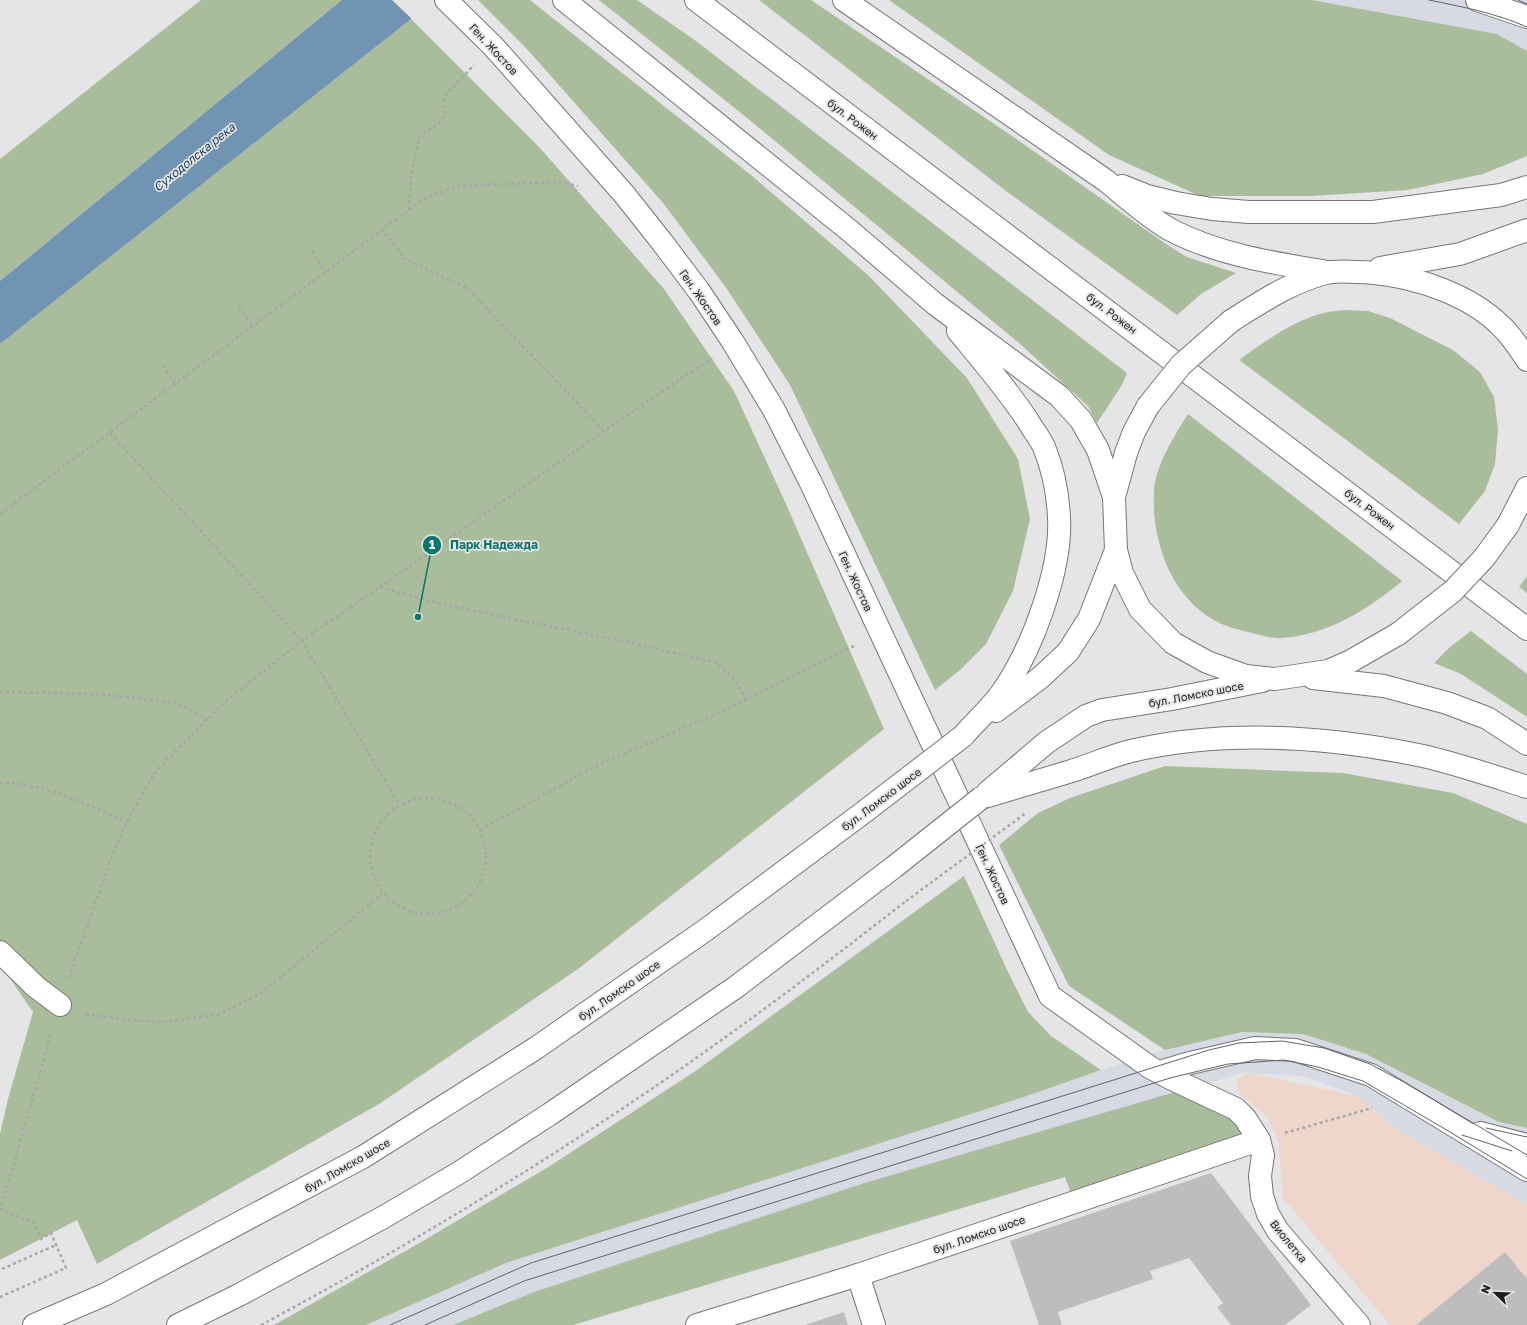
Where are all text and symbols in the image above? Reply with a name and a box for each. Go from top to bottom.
street label: Ген. Жостов [467,21,521,77]
street label: бул. Рожен [825,96,881,142]
water label: Суходолска река [150,119,239,195]
street label: Ген. Жостов [677,267,725,327]
street label: бул. Рожен [1084,290,1140,336]
street label: бул. Рожен [1342,486,1398,532]
callout: Парк Надежда [422,533,546,557]
text: 1 [429,537,435,552]
text: Парк Надежда [450,537,538,552]
street label: Ген. Жостов [836,549,876,613]
street label: бул. Ломско шосе [1147,678,1245,710]
street label: бул. Ломско шосе [839,765,923,833]
street label: Ген. Жостов [973,842,1013,906]
street label: бул. Ломско шосе [576,957,662,1023]
street label: бул. Ломско шосе [302,1135,392,1195]
street label: бул. Ломско шосе [931,1212,1027,1256]
street label: Виолетка [1268,1217,1310,1265]
north arrow [1475,1273,1515,1313]
text: N [1478,1283,1493,1295]

